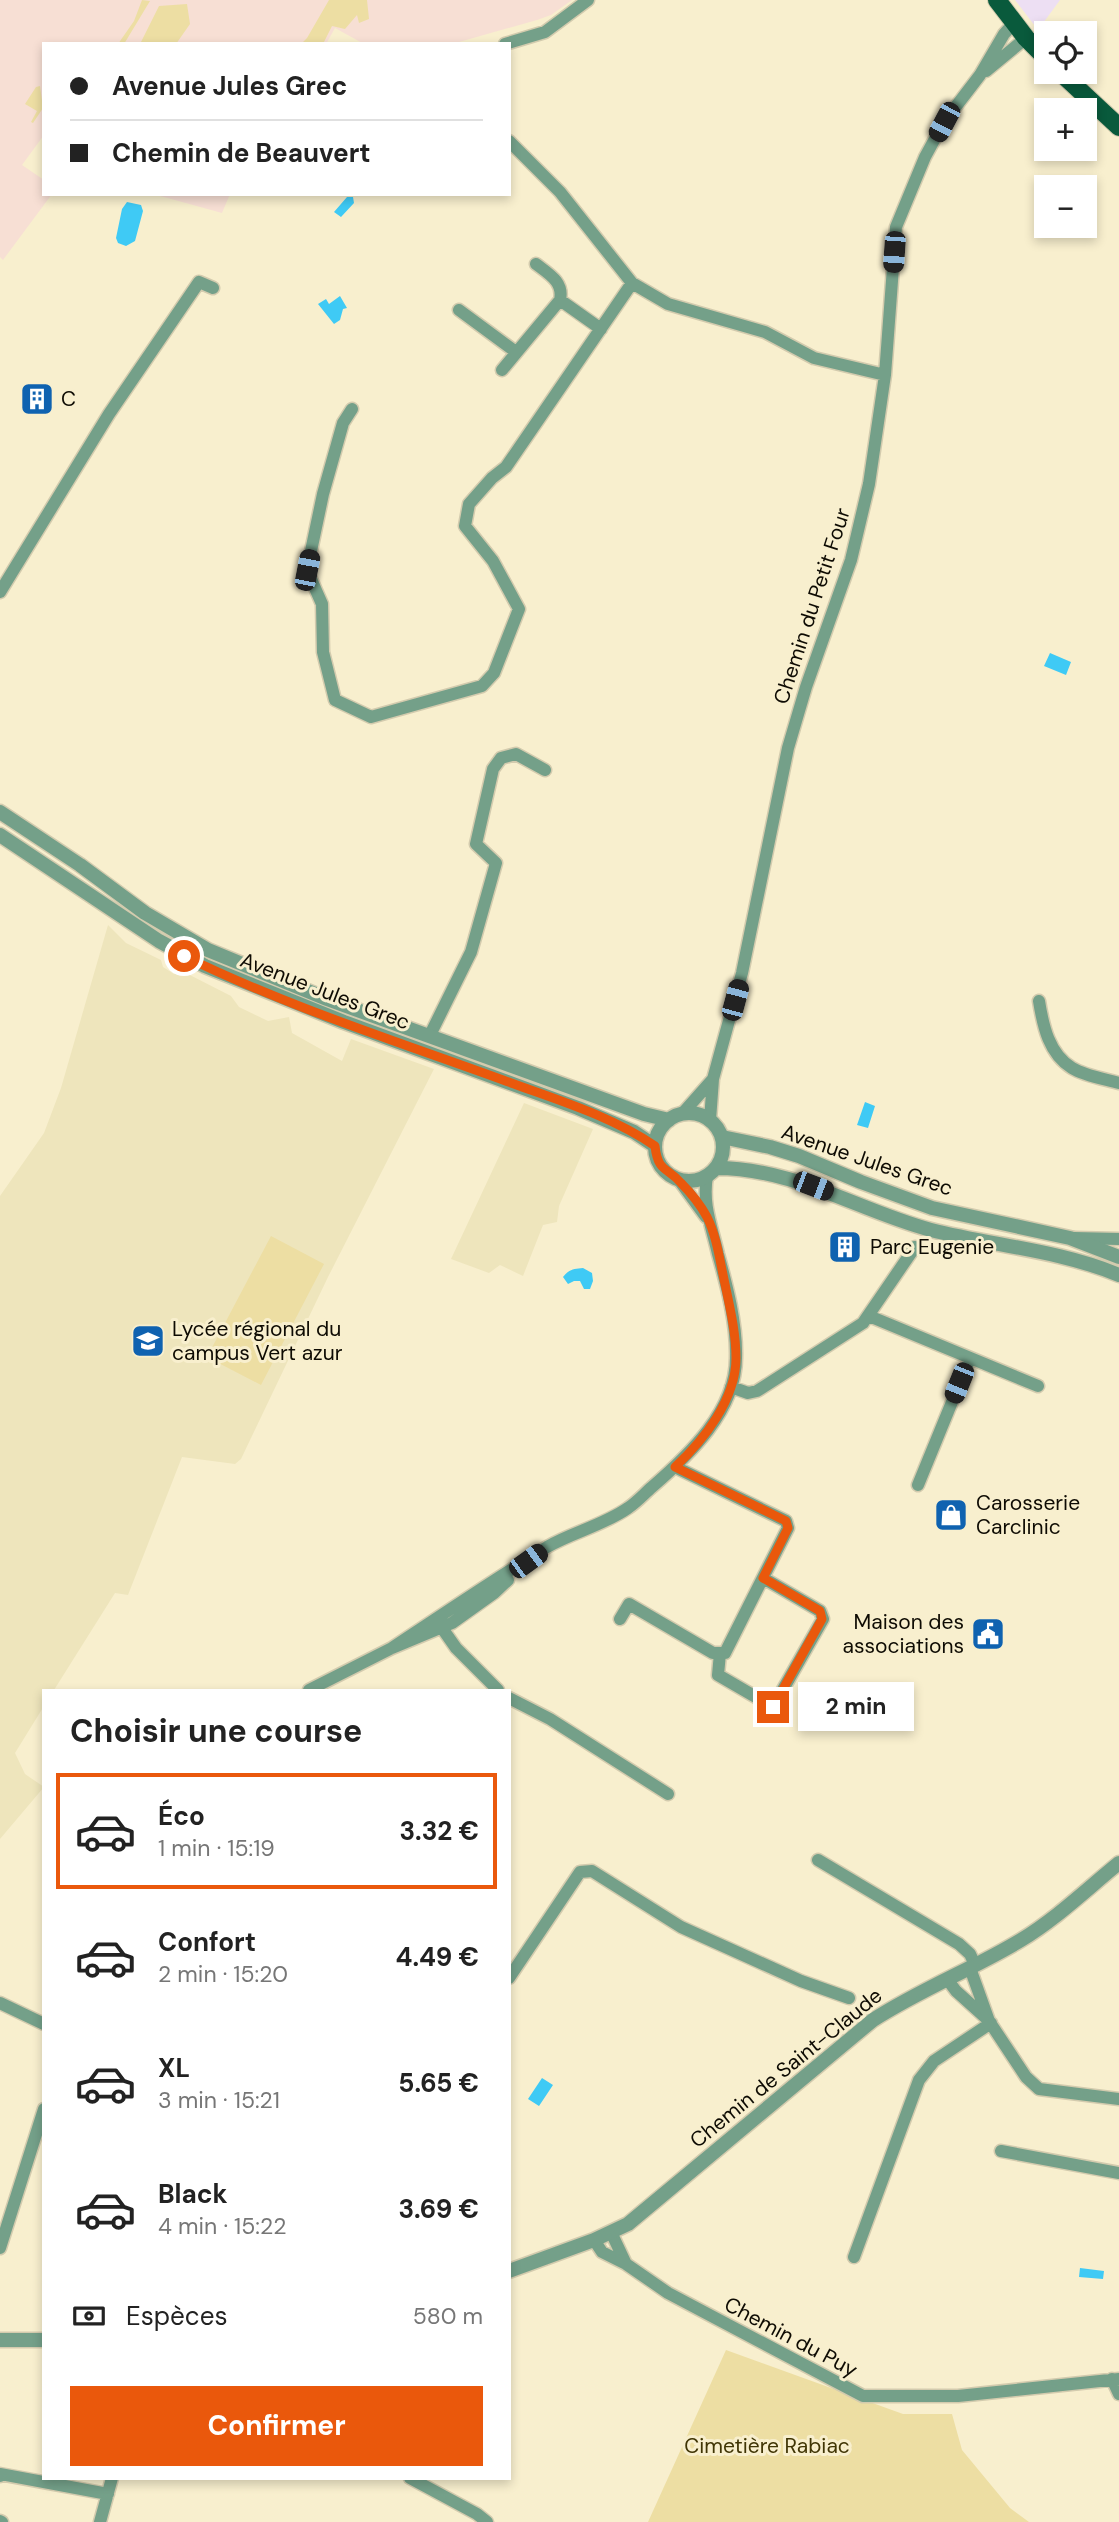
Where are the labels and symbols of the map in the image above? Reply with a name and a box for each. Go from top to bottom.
car [925,99,964,145]
car [883,230,906,274]
building icon: C [18,380,56,418]
place label: C [61,385,76,413]
street label: Chemin du Petit Four [767,504,857,708]
car [293,547,322,593]
route start [168,940,200,972]
street label: Avenue Jules Grec [236,946,414,1036]
car [720,977,751,1023]
street label: Avenue Jules Grec [778,1118,956,1202]
car [790,1169,837,1203]
building icon: Parc Eugenie [826,1228,864,1266]
place label: Parc Eugenie [870,1233,994,1261]
place label: Lycée régional du campus Vert azur [172,1315,343,1367]
school or university icon: Lycée régional du campus Vert azur [129,1322,167,1360]
car [942,1360,977,1406]
place label: Carosserie Carclinic [976,1489,1080,1541]
shop icon: Carosserie Carclinic [932,1496,970,1534]
car [505,1540,552,1582]
place label: Maison des associations [843,1608,964,1660]
public building icon: Maison des associations [969,1615,1007,1653]
callout: 2 min [798,1682,913,1732]
route end [757,1691,789,1723]
street label: Chemin de Saint-Claude [684,1982,888,2154]
street label: Chemin du Puy [719,2290,863,2384]
park label: Cimetière Rabiac [684,2432,850,2460]

